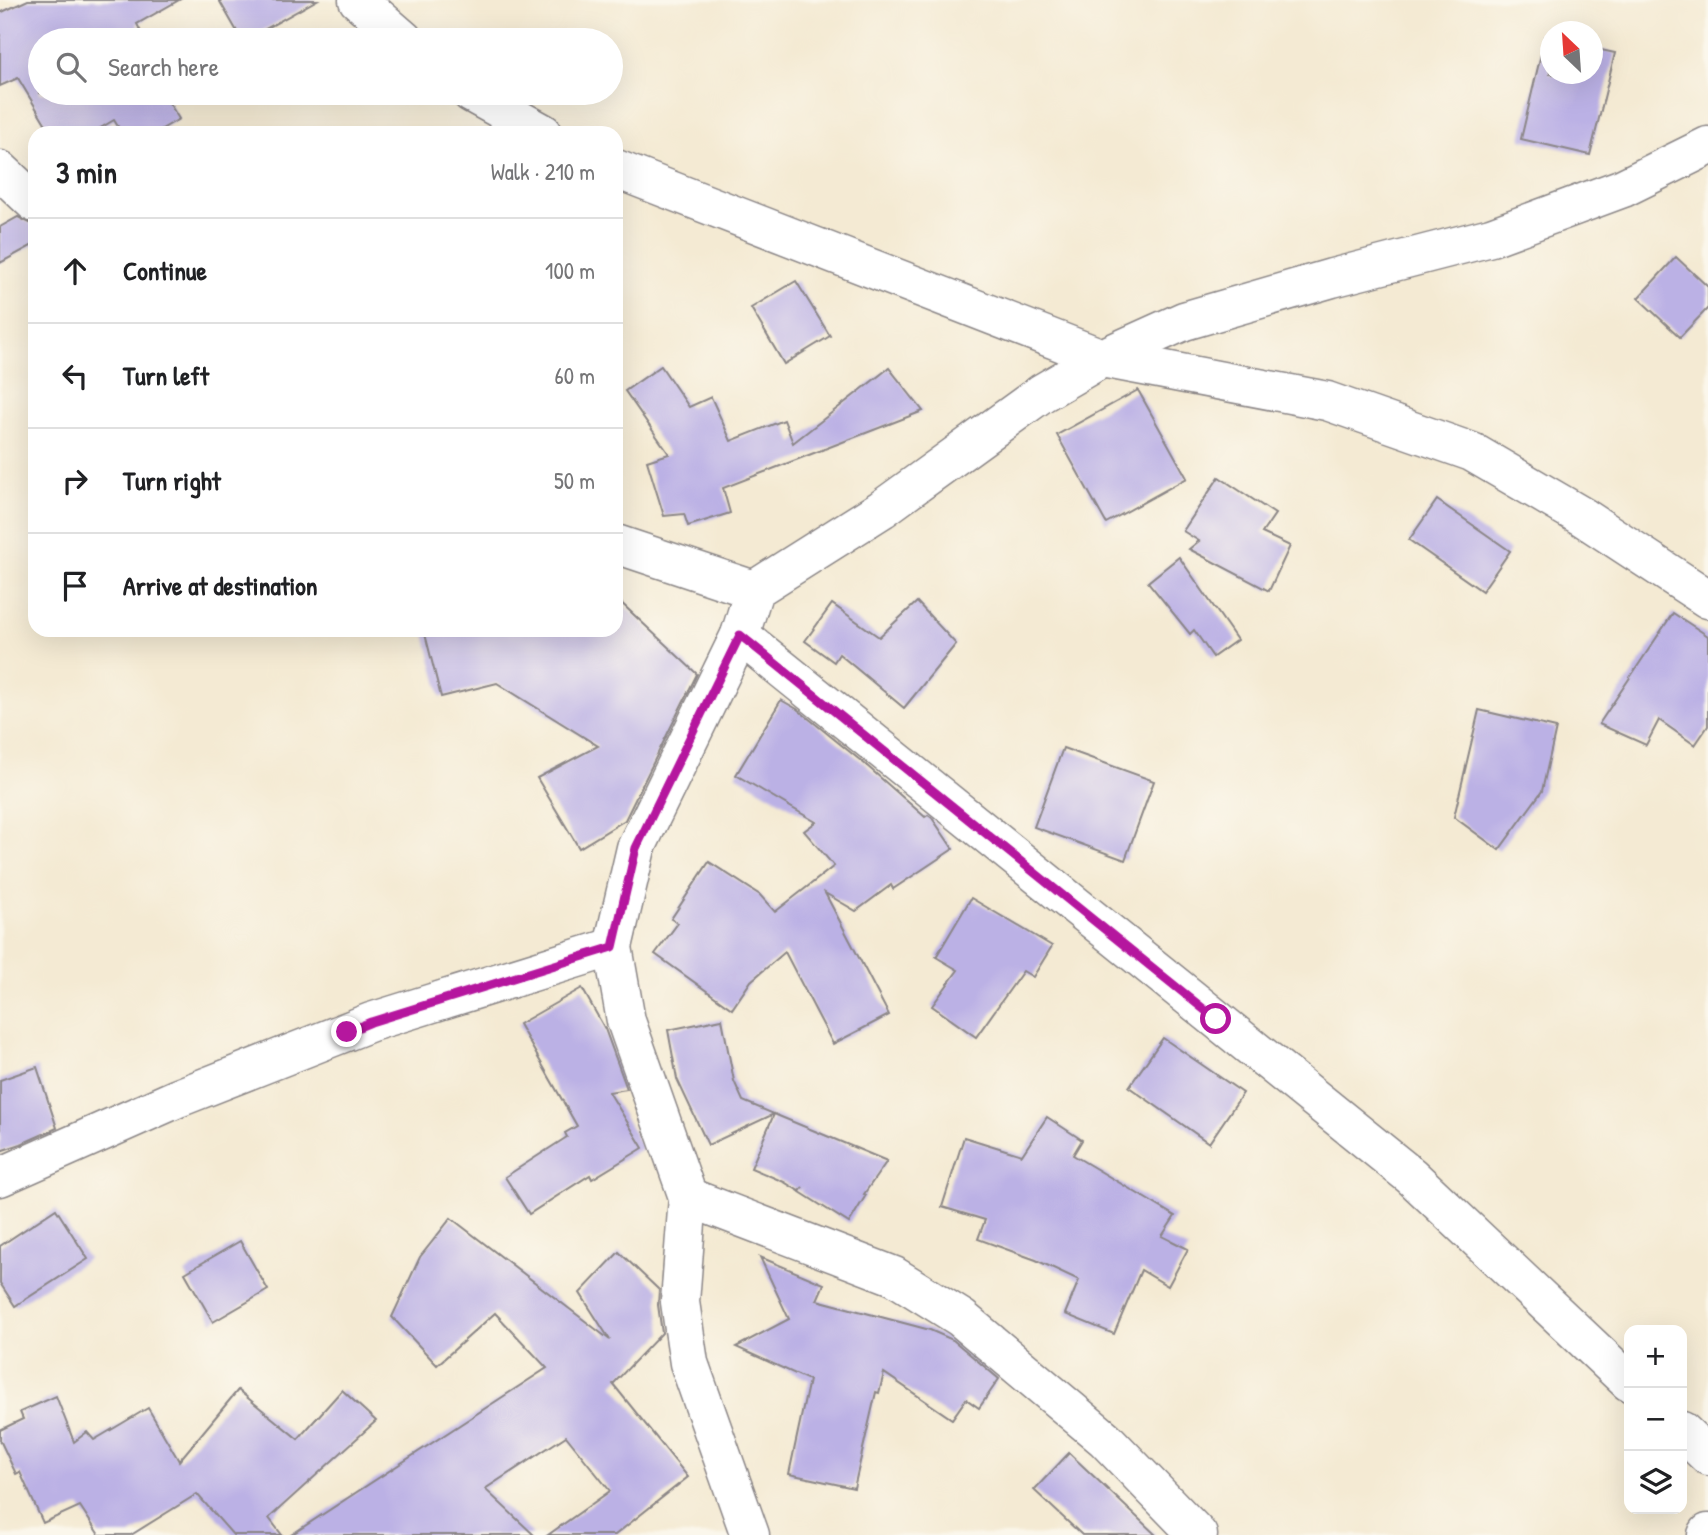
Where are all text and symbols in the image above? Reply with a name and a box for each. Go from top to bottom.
north arrow [1540,21,1603,84]
search box [28,28,623,105]
icon: search [52,48,90,86]
text: Search here [108,49,219,84]
text: 3 min [56,152,117,192]
text: Walk · 210 m [491,156,595,187]
icon: ahead [56,252,94,290]
text: Continue [123,253,207,288]
text: 100 m [545,255,595,286]
icon: left [56,357,94,395]
text: Turn left [123,358,209,393]
text: 60 m [555,360,595,391]
icon: right [56,462,94,500]
text: Turn right [123,463,221,498]
text: 50 m [554,465,595,496]
icon: arrive [56,567,94,605]
text: Arrive at destination [123,568,318,603]
route start [1200,1003,1231,1034]
route end [331,1016,362,1047]
map controls [1624,1325,1687,1514]
button: + [1624,1325,1687,1388]
button: − [1624,1388,1687,1451]
button: layers [1624,1451,1687,1514]

